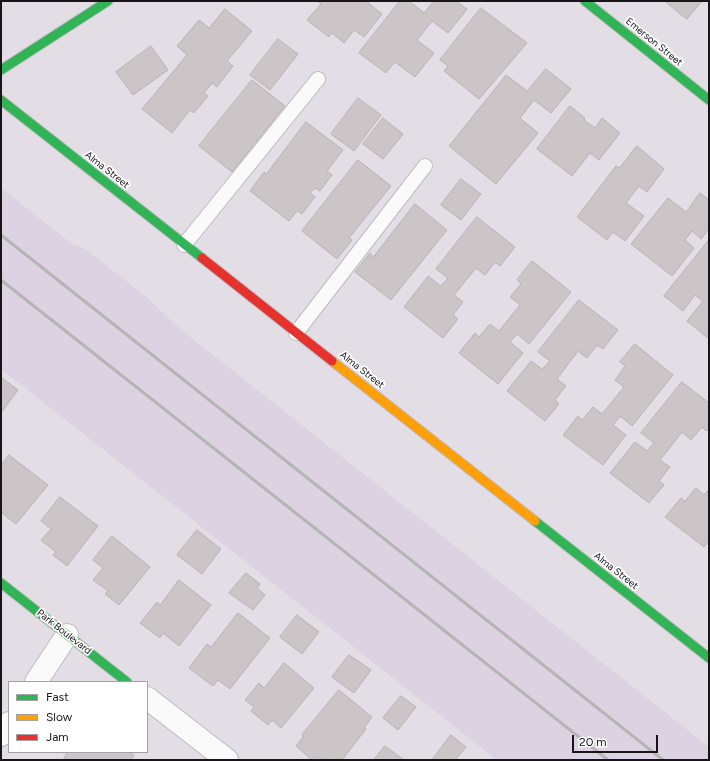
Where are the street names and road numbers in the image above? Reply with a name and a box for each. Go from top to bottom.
street label: Emerson Street [623,15,685,69]
street label: Alma Street [82,149,132,191]
street label: Alma Street [337,349,387,391]
street label: Alma Street [591,550,641,592]
street label: Park Boulevard [34,607,94,657]

